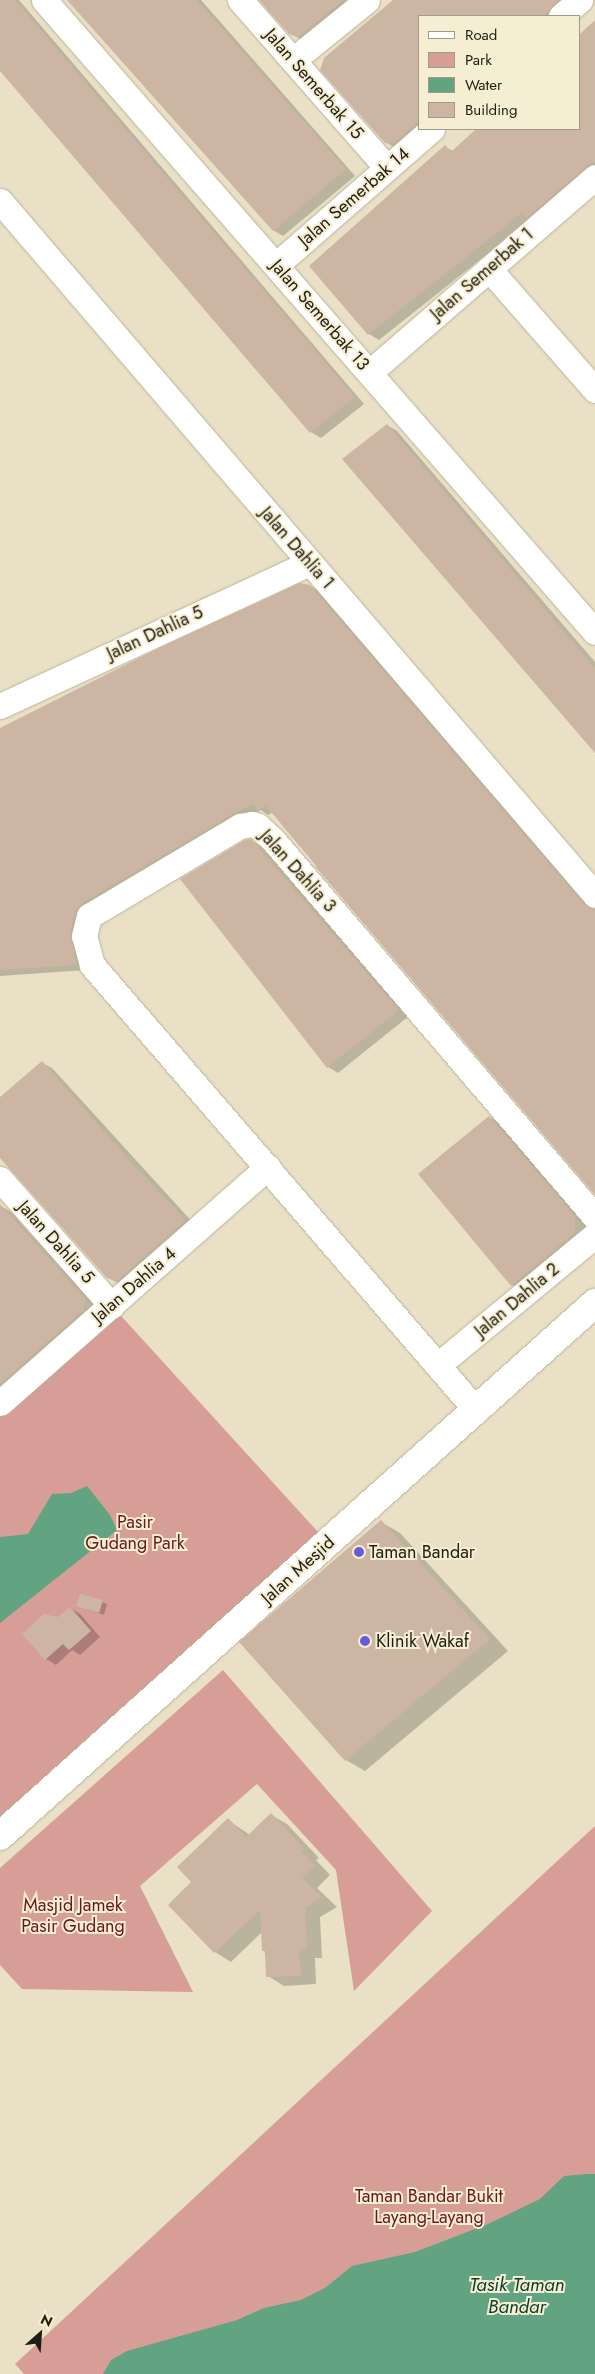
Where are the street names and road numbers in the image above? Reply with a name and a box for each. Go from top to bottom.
street label: Jalan Semerbak 15 [260,24,368,144]
street label: Jalan Semerbak 14 [294,143,414,251]
street label: Jalan Semerbak 1 [426,223,538,325]
street label: Jalan Semerbak 13 [266,255,374,375]
street label: Jalan Dahlia 1 [255,502,339,594]
street label: Jalan Dahlia 5 [103,601,207,665]
street label: Jalan Dahlia 3 [255,825,341,917]
street label: Jalan Dahlia 5 [13,1196,99,1288]
street label: Jalan Dahlia 4 [88,1243,180,1327]
street label: Jalan Dahlia 2 [470,1258,564,1342]
street label: Jalan Mesjid [257,1531,339,1609]

